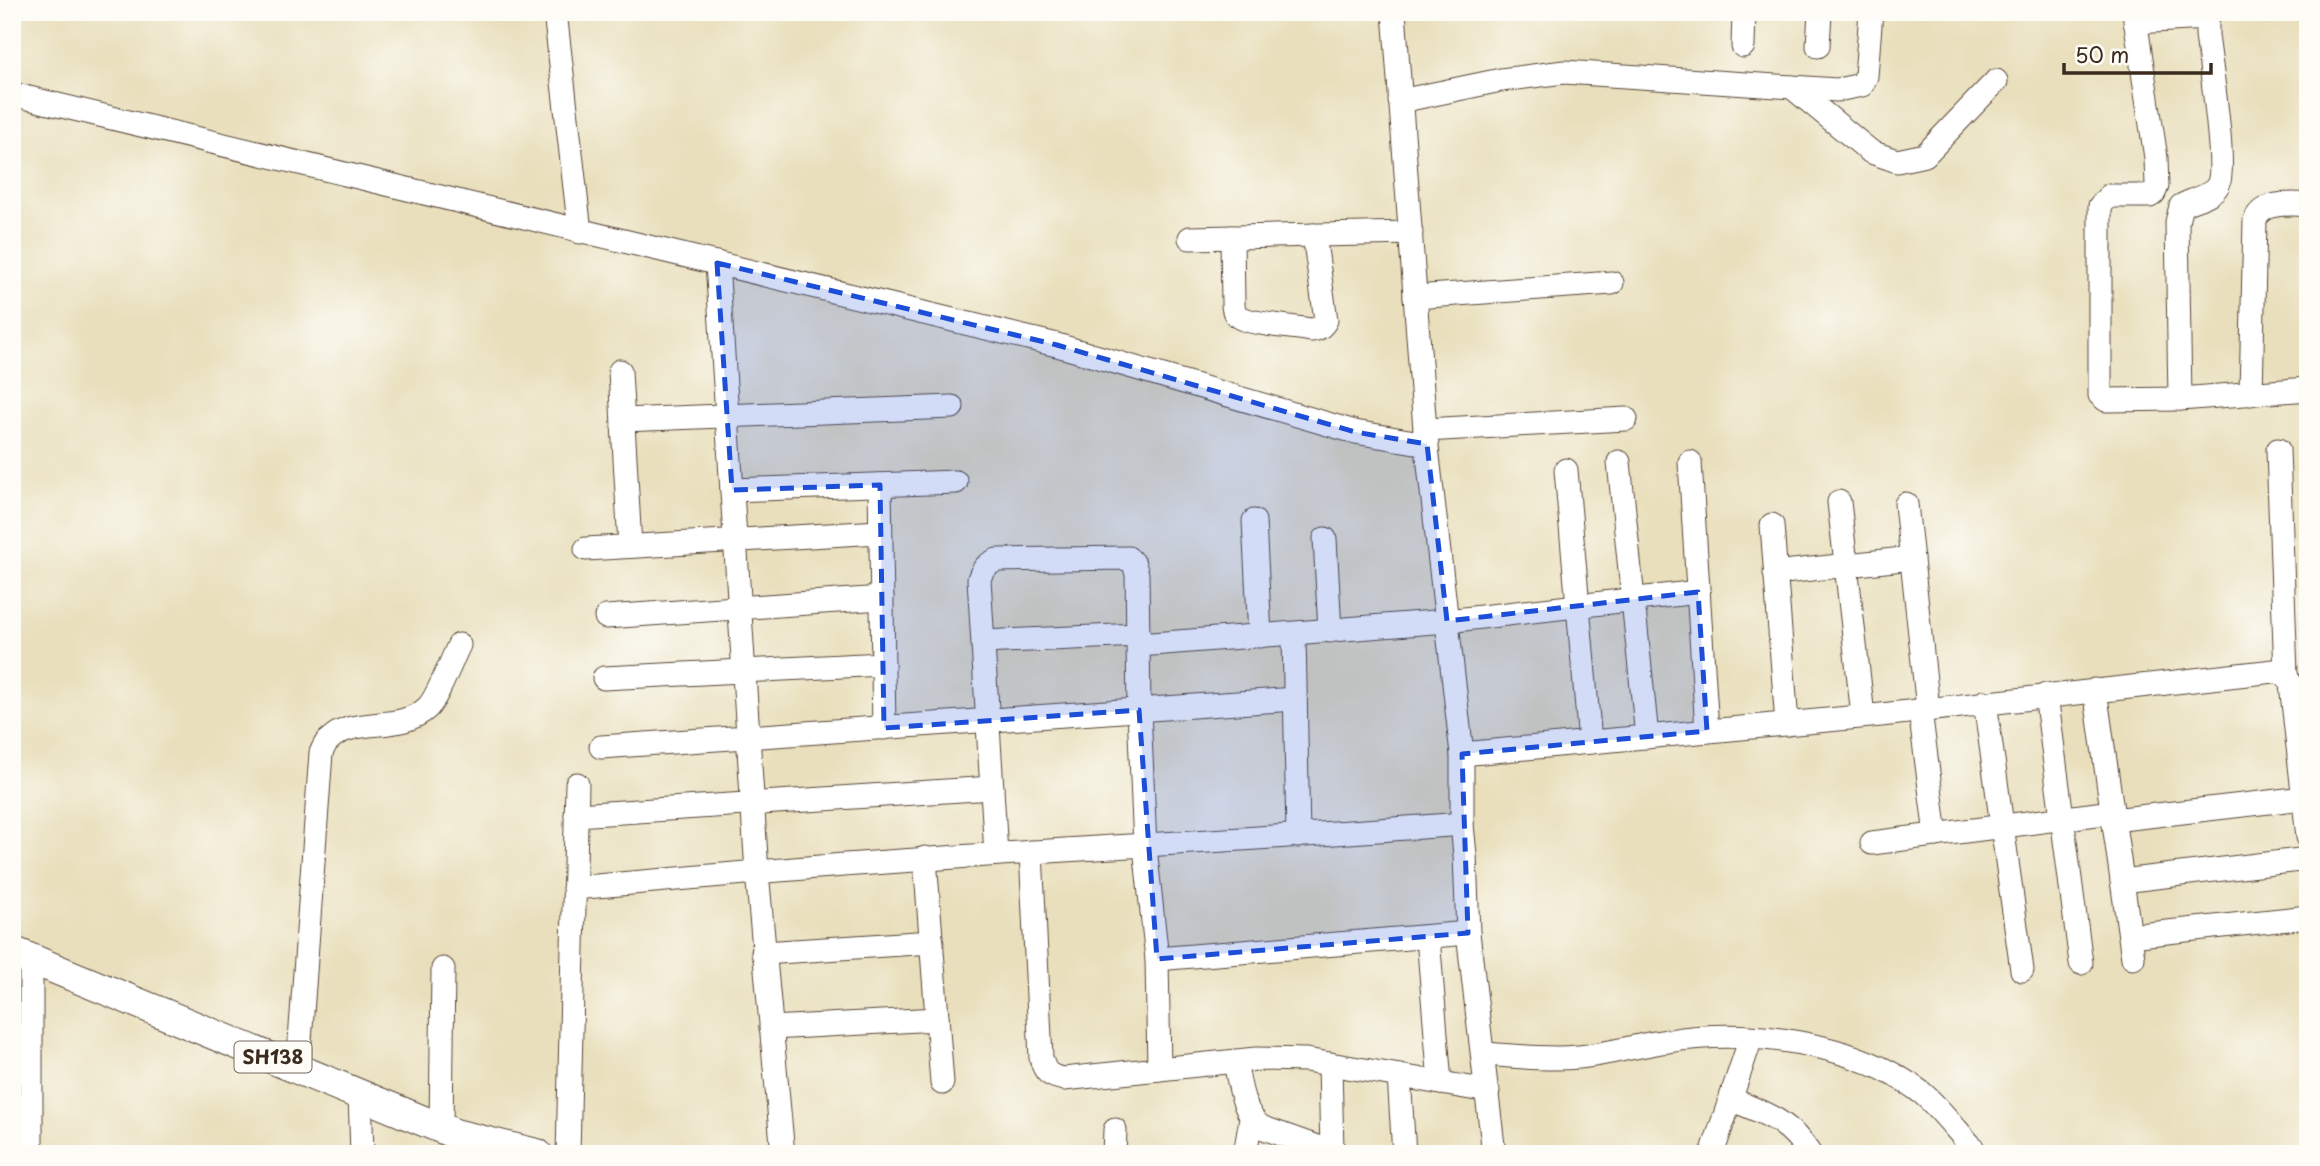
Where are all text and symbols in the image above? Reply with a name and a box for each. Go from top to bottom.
scale bar [2064,32,2212,76]
text: 50 m [2075,38,2129,70]
road number: SH138 [234,1042,312,1072]

